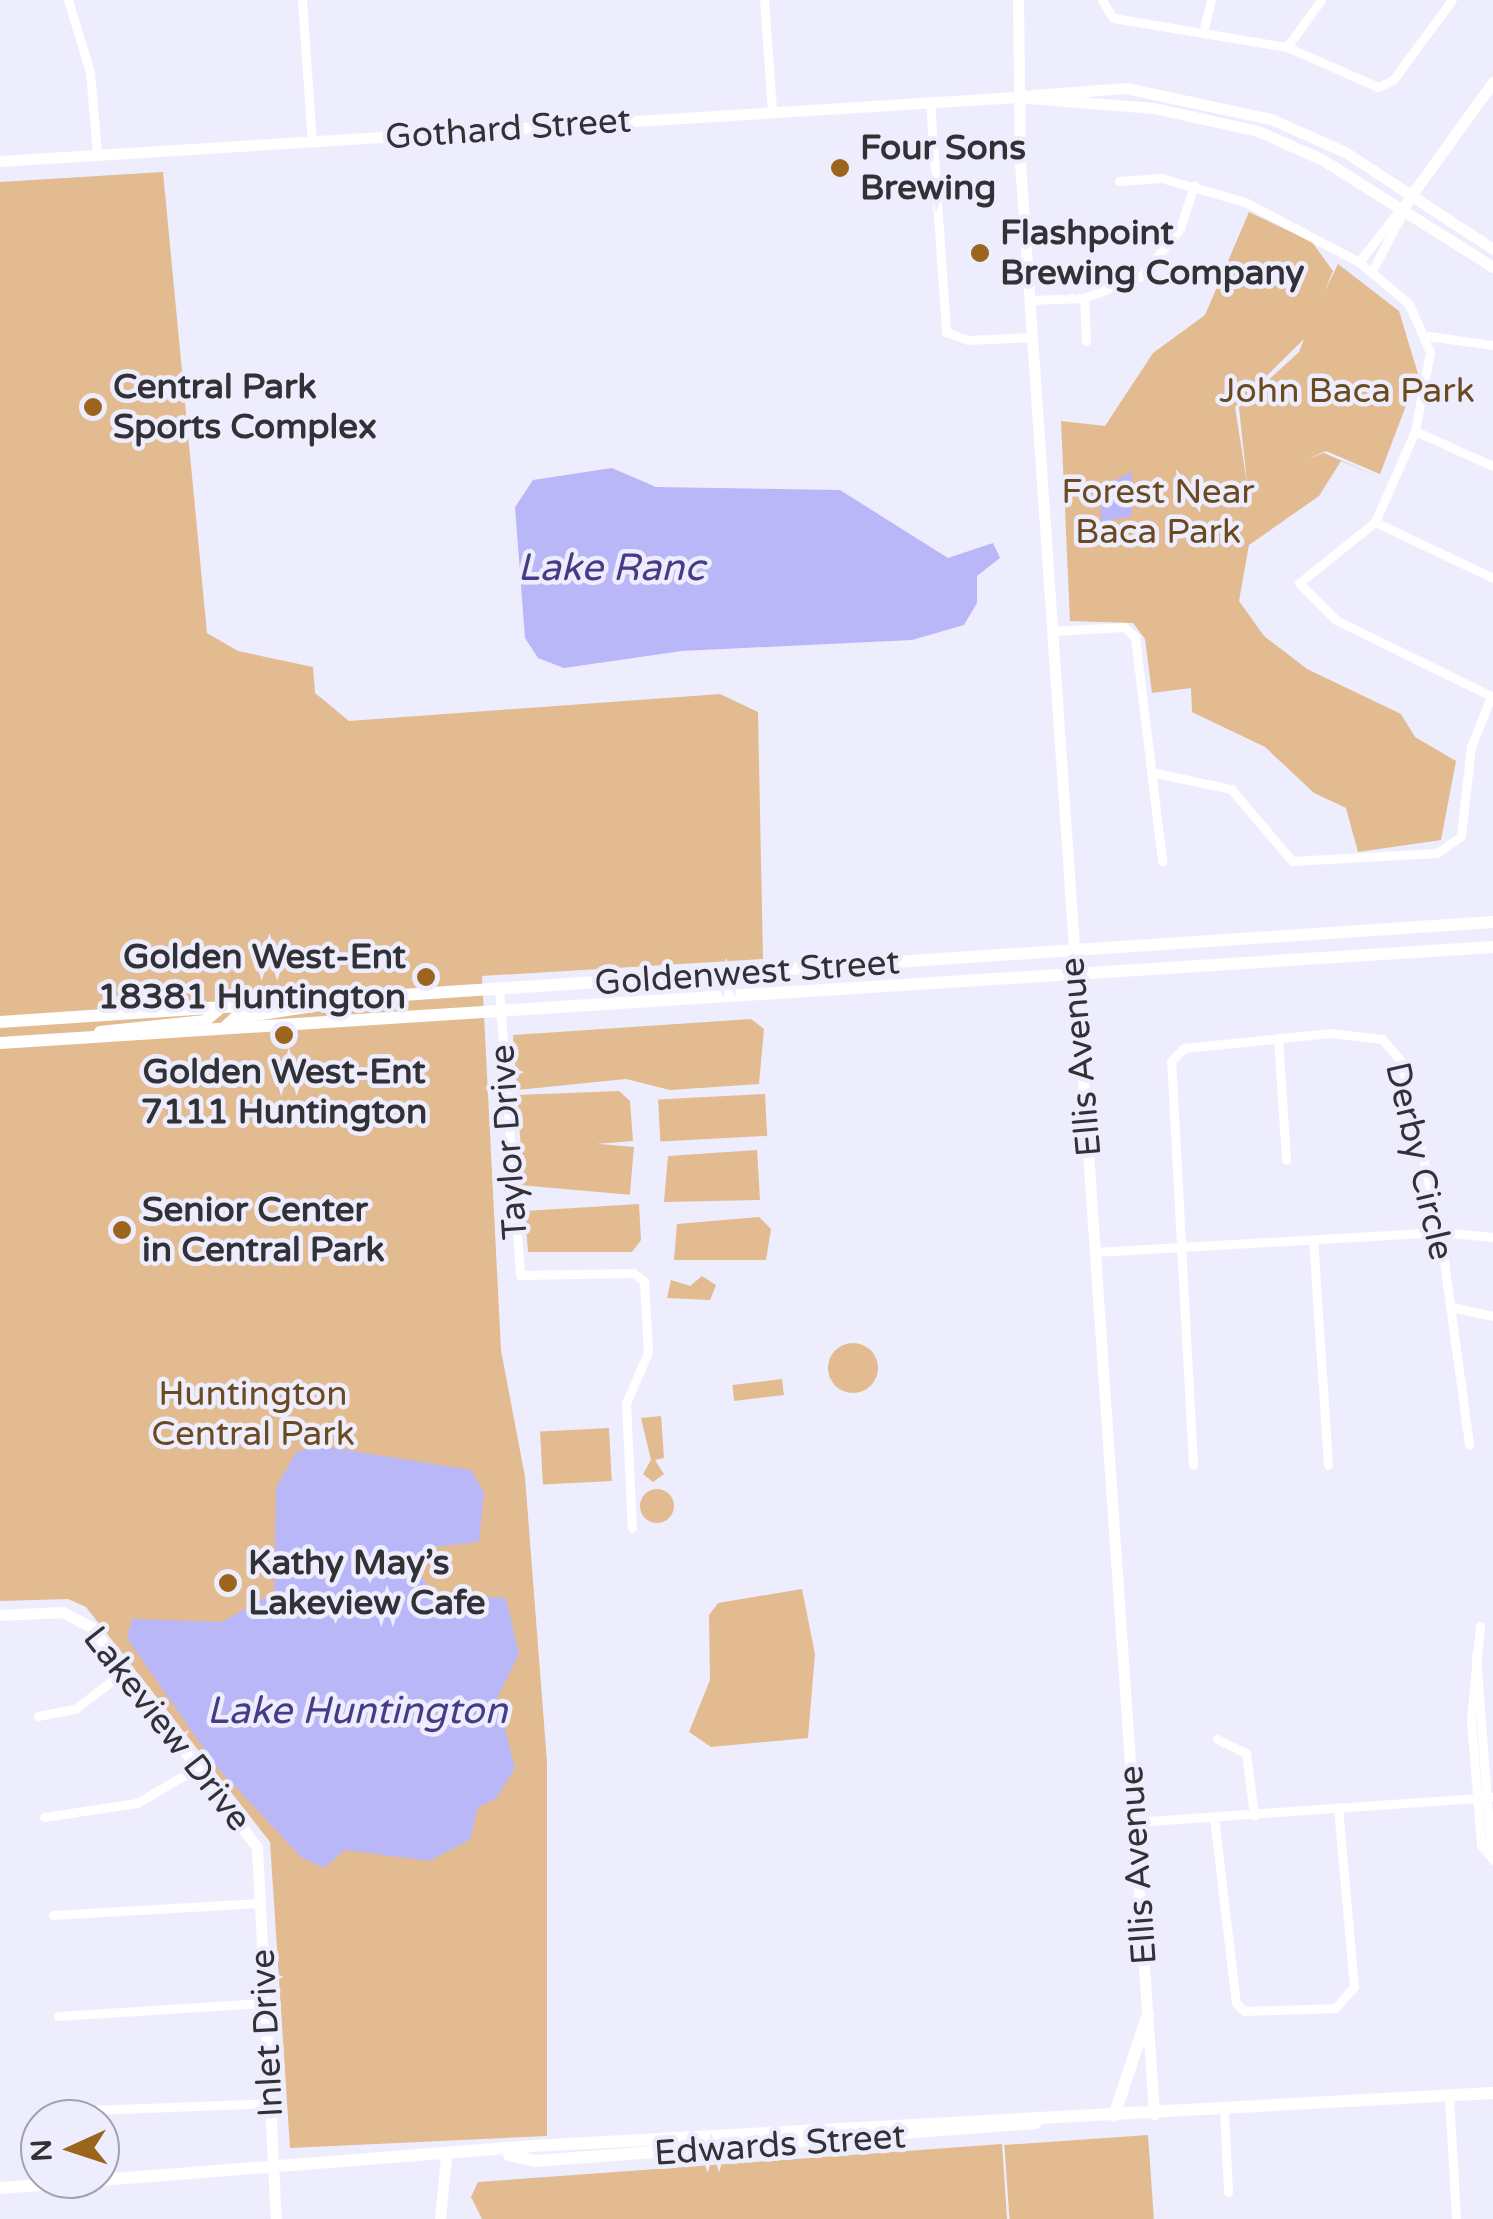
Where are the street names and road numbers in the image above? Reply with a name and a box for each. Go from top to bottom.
street label: Gothard Street [384,99,632,159]
street label: Goldenwest Street [593,941,901,1005]
street label: Ellis Avenue [1051,956,1111,1158]
street label: Taylor Drive [481,1043,537,1241]
street label: Derby Circle [1376,1058,1462,1264]
street label: Lakeview Drive [74,1618,260,1840]
street label: Ellis Avenue [1110,1764,1166,1966]
street label: Inlet Drive [242,1948,292,2118]
street label: Edwards Street [653,2115,907,2175]

